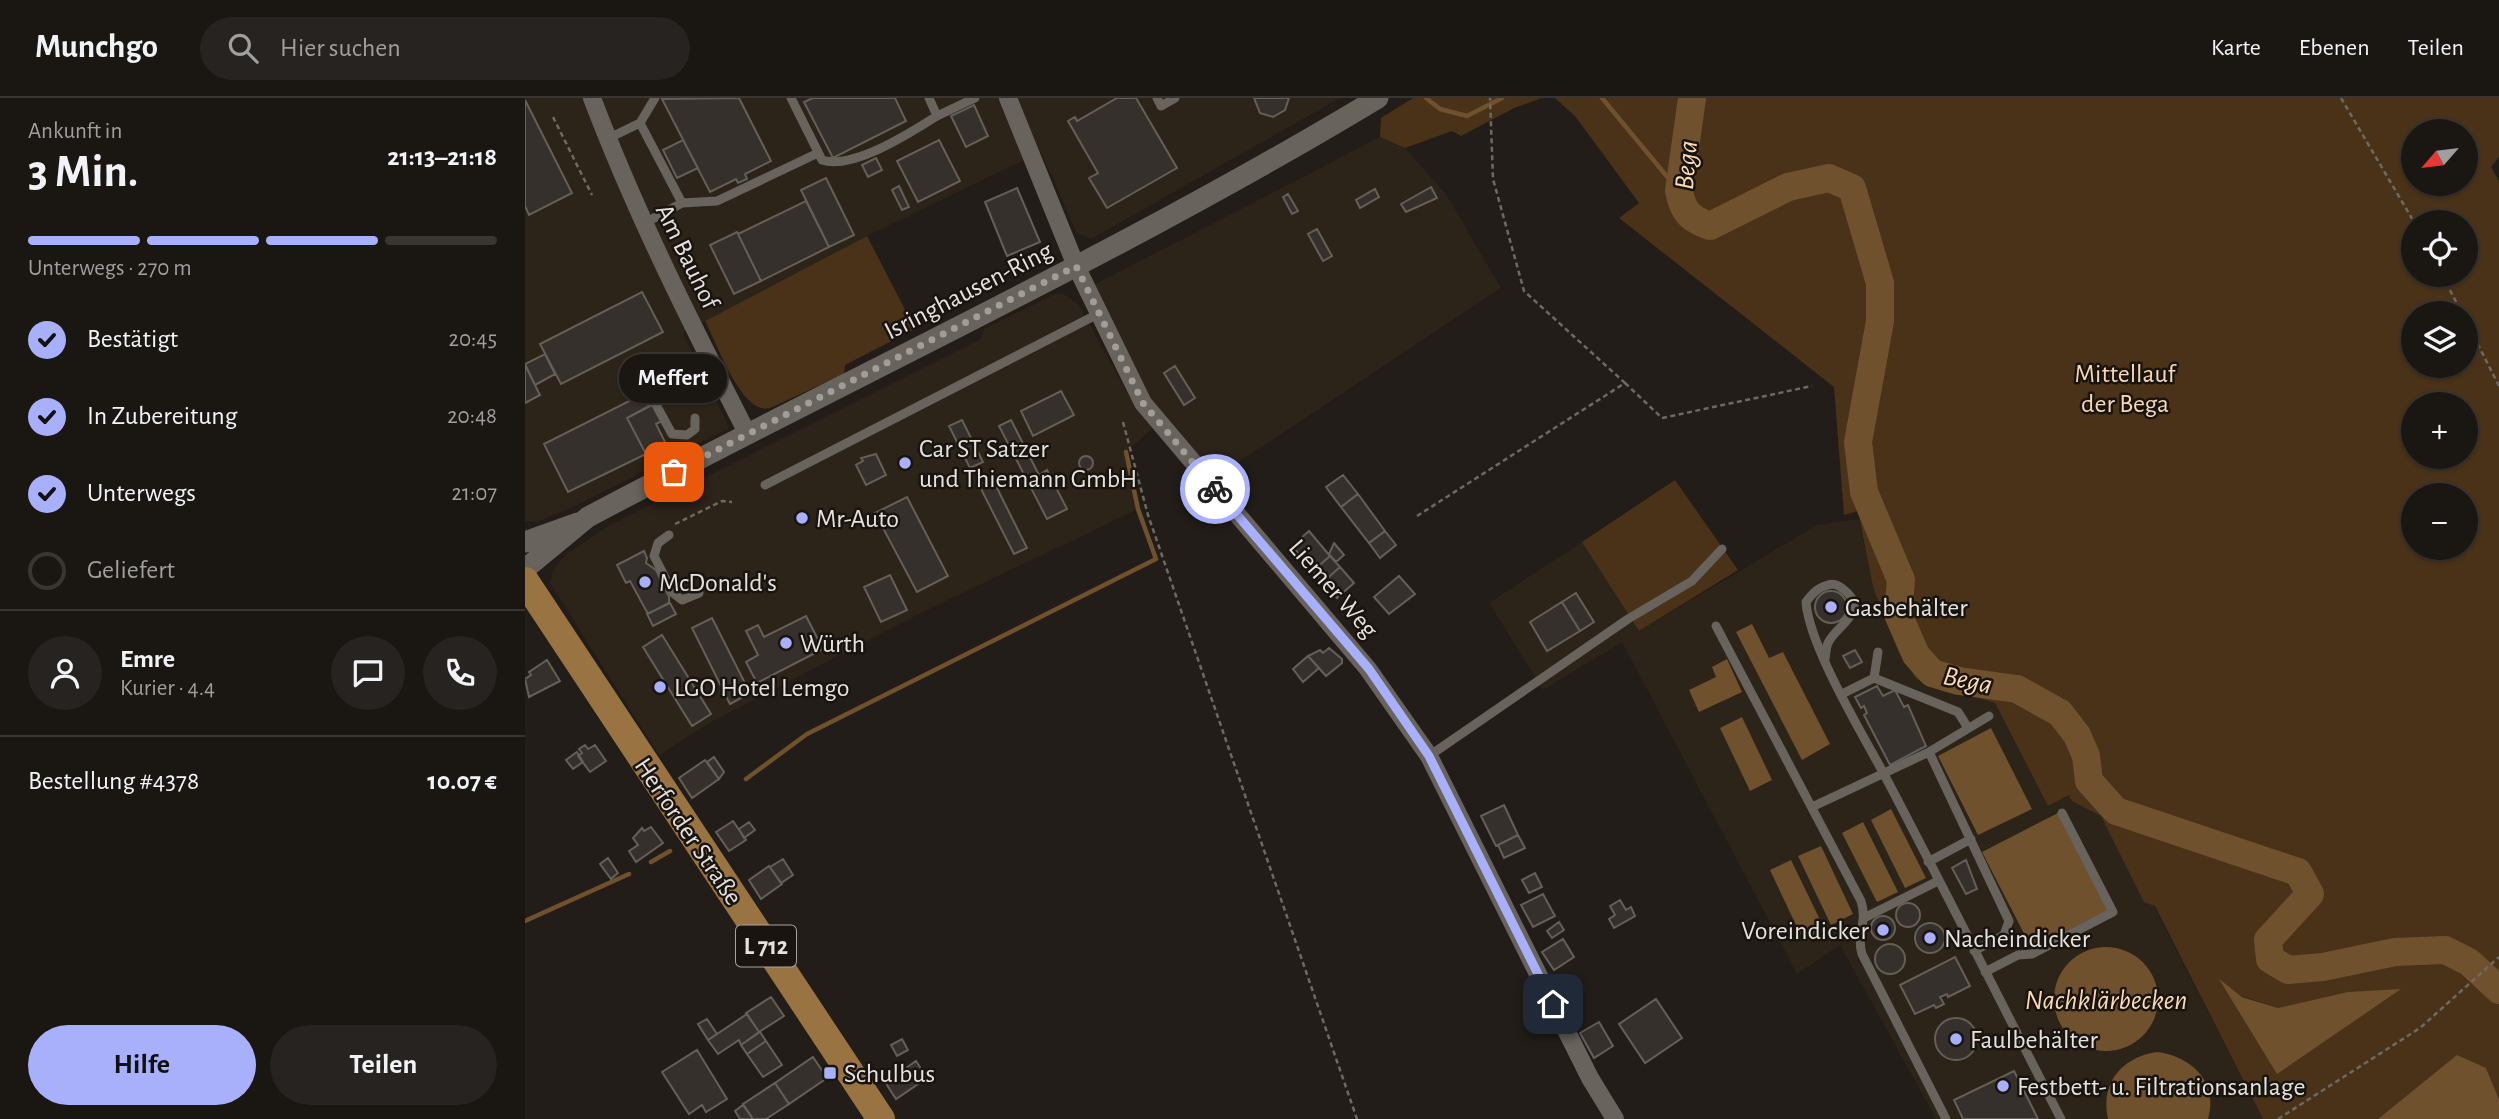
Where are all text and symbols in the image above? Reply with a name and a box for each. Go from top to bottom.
search box [200,17,690,80]
icon: search [224,29,262,67]
text: Munchgo [35,31,158,64]
text: Hier suchen [280,35,401,61]
text: Karte [2211,36,2261,60]
text: Ebenen [2299,36,2370,60]
text: Teilen [2408,36,2464,60]
north arrow [2401,119,2478,196]
map controls [2401,119,2478,560]
text: Ankunft in [28,120,122,143]
water label: Bega [1671,139,1703,191]
text: 21:13–21:18 [387,144,497,170]
text: 3 Min. [28,149,138,195]
street label: Am Bauhof [651,200,724,315]
button: locate [2401,210,2478,287]
street label: Isringhausen-Ring [880,237,1057,344]
text: Unterwegs · 270 m [28,257,192,280]
button: layers [2401,301,2478,378]
icon: check [28,321,66,359]
text: Bestätigt [87,326,178,352]
text: 20:45 [448,328,497,351]
callout: Meffert [620,353,728,402]
park label: Mittellauf der Bega [2075,361,2177,417]
text: Meffert [638,367,708,390]
button: + [2401,392,2478,469]
icon: check [28,398,66,436]
text: In Zubereitung [87,403,237,429]
text: 20:48 [447,405,497,428]
place label: Car ST Satzer und Thiemann GmbH [919,436,1137,492]
pin [644,442,704,502]
icon: bag [655,453,693,491]
courier [1180,454,1250,524]
marker: Car ST Satzer und Thiemann GmbH [897,455,913,471]
icon: bike [1196,470,1234,508]
icon: check [28,475,66,513]
text: Unterwegs [87,480,196,506]
text: 21:07 [452,482,497,505]
button: − [2401,483,2478,560]
place label: Mr-Auto [816,506,899,532]
marker: Mr-Auto [794,510,810,526]
street label: Liemer Weg [1284,534,1383,643]
text: Geliefert [87,557,175,583]
place label: McDonald's [659,570,777,596]
marker: McDonald's [637,574,653,590]
place label: Gasbehälter [1845,595,1968,621]
marker: Gasbehälter [1823,599,1839,615]
place label: Würth [800,631,865,657]
marker: Würth [778,635,794,651]
button: person [28,636,102,710]
button: chat [331,636,405,710]
button: phone [423,636,497,710]
text: Emre [120,646,175,672]
water label: Bega [1941,662,1995,700]
place label: LGO Hotel Lemgo [674,675,850,701]
text: Kurier · 4.4 [120,677,215,700]
marker: LGO Hotel Lemgo [652,679,668,695]
street label: Herforder Straße [630,753,747,910]
text: Bestellung #4378 [28,768,199,794]
text: 10.07 € [427,768,497,794]
place label: Voreindicker [1741,918,1870,944]
marker: Voreindicker [1875,922,1891,938]
road number: L 712 [736,926,796,966]
place label: Nacheindicker [1944,926,2091,952]
marker: Nacheindicker [1922,930,1938,946]
pin [1523,974,1583,1034]
icon: home [1534,985,1572,1023]
water label: Nachklärbecken [2025,987,2187,1015]
button: Hilfe [28,1025,256,1105]
button: Teilen [270,1025,497,1105]
place label: Faulbehälter [1970,1027,2098,1053]
marker: Faulbehälter [1948,1031,1964,1047]
place label: Schulbus [844,1061,935,1087]
marker: Schulbus [822,1065,838,1081]
place label: Festbett- u. Filtrationsanlage [2017,1074,2305,1100]
marker: Festbett- u. Filtrationsanlage [1995,1078,2011,1094]

